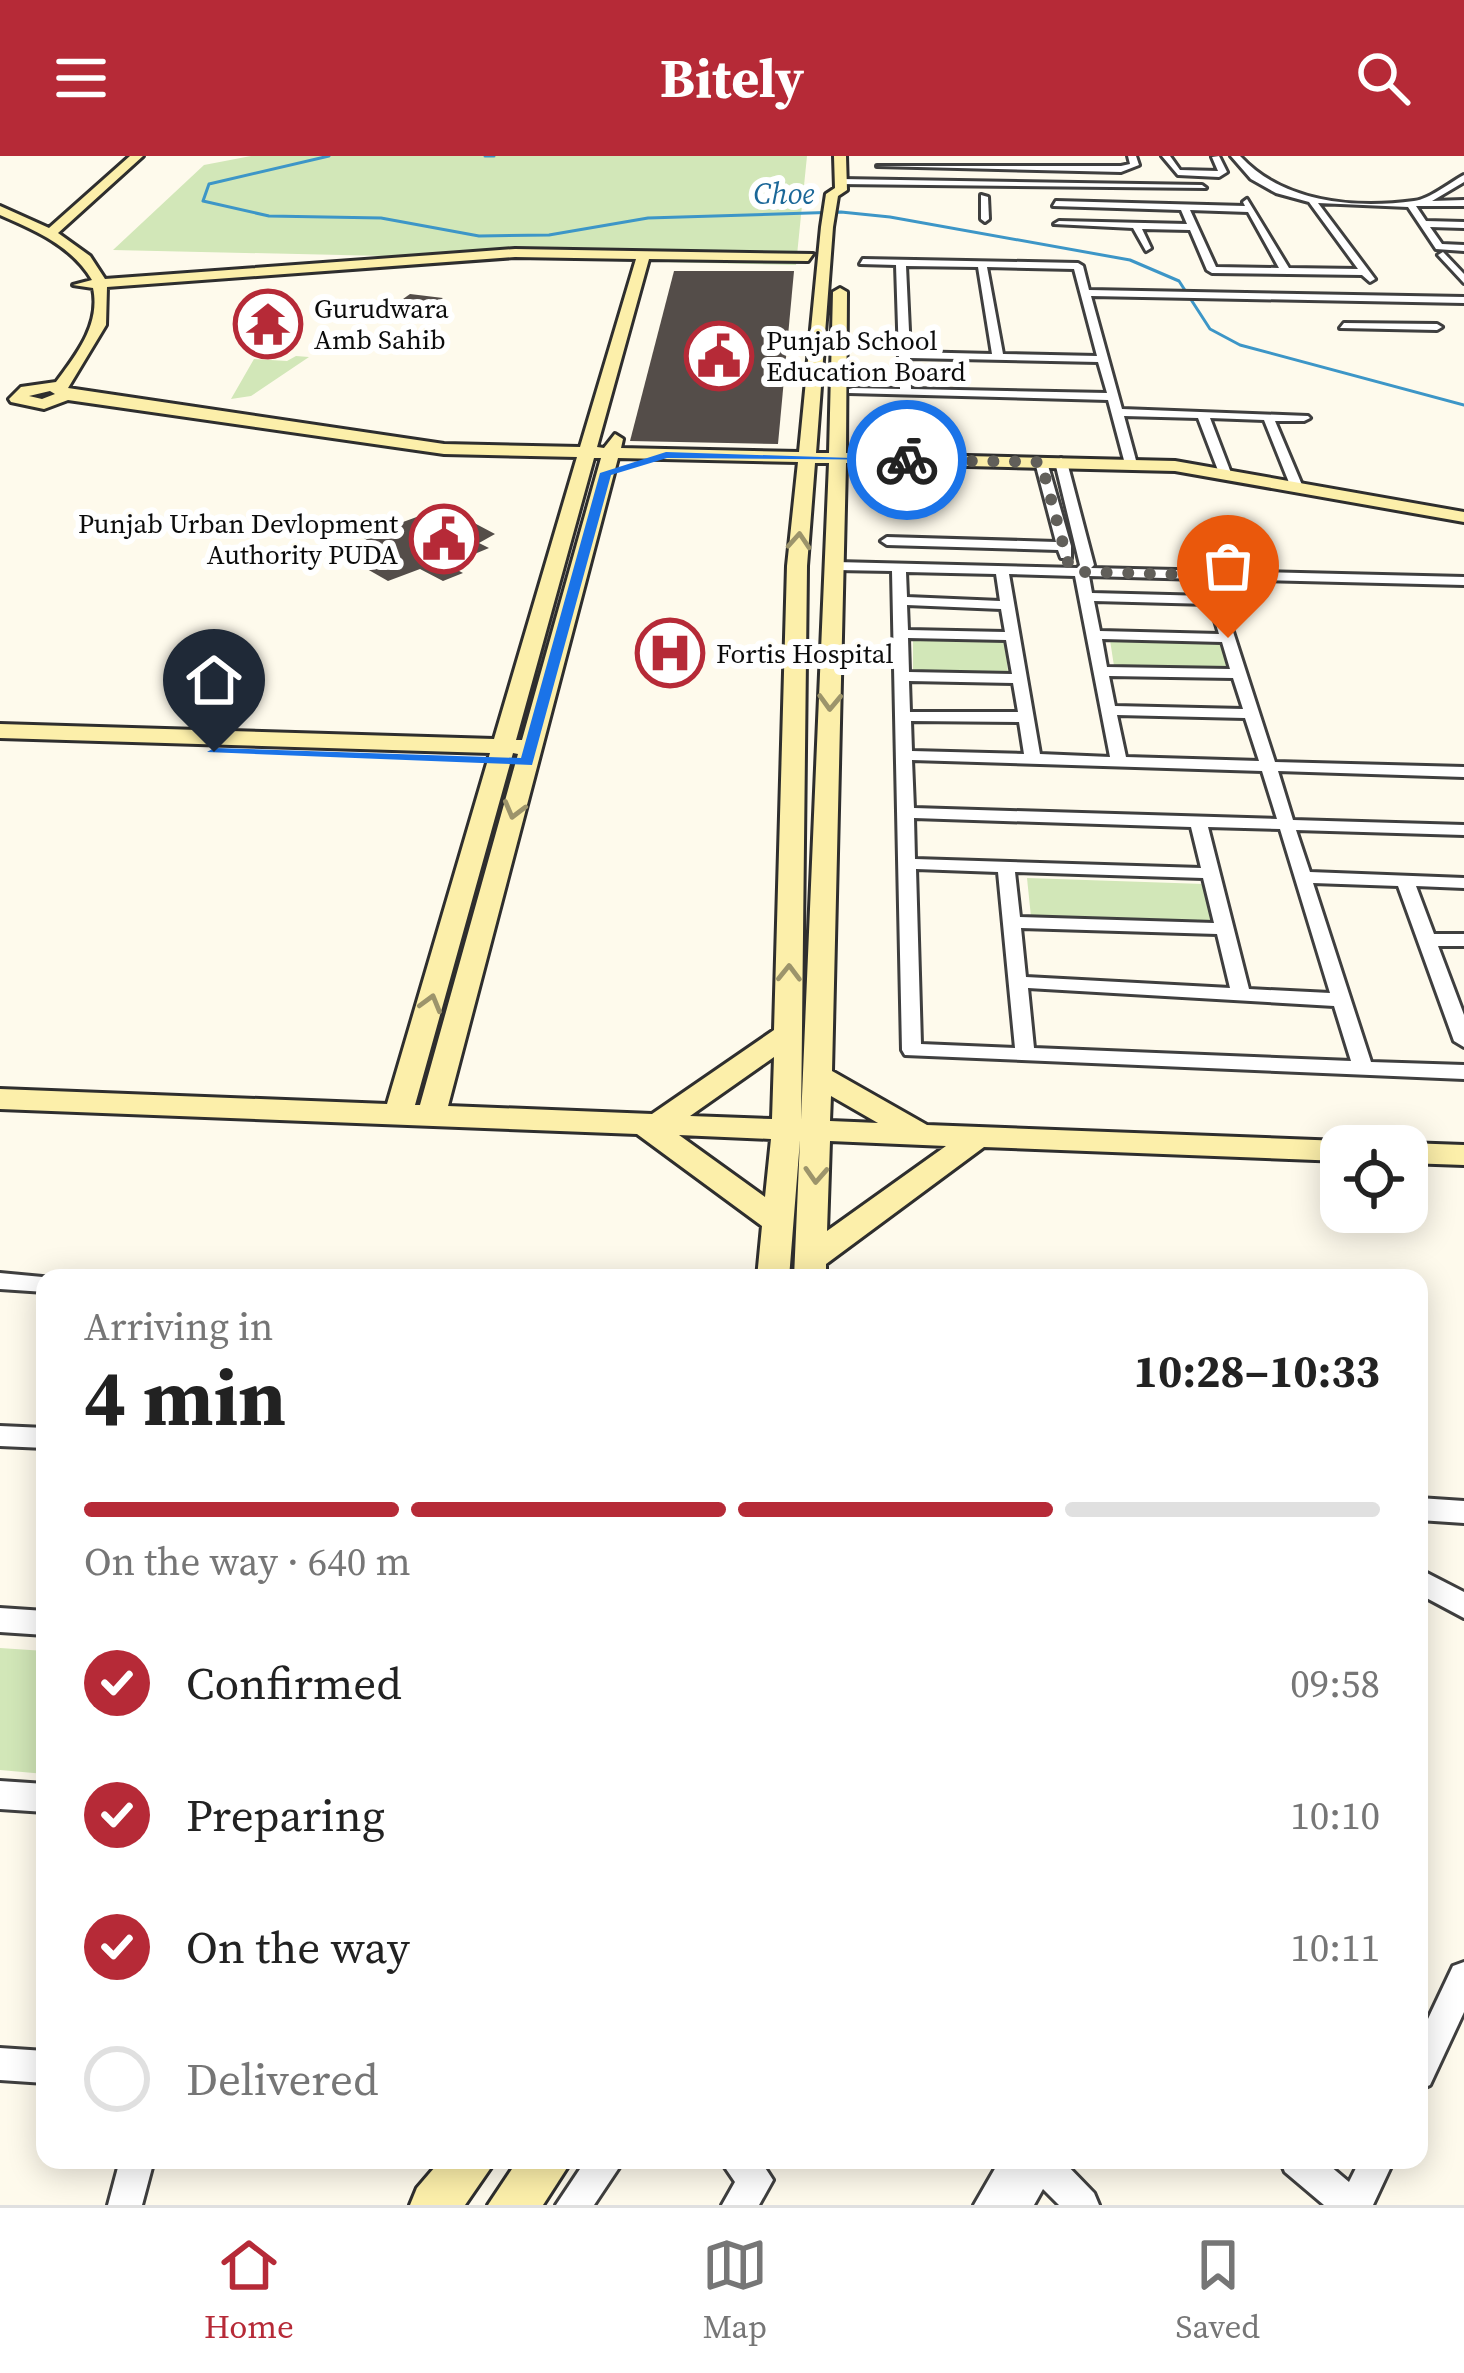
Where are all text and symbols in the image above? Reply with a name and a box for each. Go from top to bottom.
text: Bitely [660,41,804,115]
icon: menu [48,45,114,111]
icon: search [1350,45,1416,111]
water label: Choe [754,173,814,214]
temple icon: Gurudwara Amb Sahib [233,289,303,359]
place label: Gurudwara Amb Sahib [314,290,449,358]
public building icon: Punjab School Education Board [684,321,754,391]
place label: Punjab School Education Board [766,322,966,390]
courier [847,400,967,520]
icon: bike [874,427,940,493]
public building icon: Punjab Urban Devlopment Authority PUDA [409,504,479,574]
place label: Punjab Urban Devlopment Authority PUDA [78,505,398,573]
pin [1177,515,1279,638]
one-way arrow [786,531,812,550]
icon: bag [1195,533,1261,599]
hospital icon: Fortis Hospital [635,618,705,688]
pin [163,629,265,752]
place label: Fortis Hospital [716,635,893,672]
icon: home [181,647,247,713]
one-way arrow [818,693,844,712]
one-way arrow [503,799,528,820]
one-way arrow [775,963,801,982]
one-way arrow [416,993,441,1014]
map controls [1320,1125,1428,1233]
button: locate [1320,1125,1428,1233]
one-way arrow [803,1167,829,1185]
text: Arriving in [84,1300,273,1353]
text: 10:28–10:33 [1134,1340,1380,1402]
text: 4 min [84,1344,286,1451]
text: On the way · 640 m [84,1535,411,1588]
icon: check [84,1650,150,1716]
text: Confirmed [186,1652,402,1714]
text: 09:58 [1290,1657,1380,1710]
icon: check [84,1782,150,1848]
text: Preparing [186,1784,385,1846]
text: 10:10 [1290,1789,1380,1842]
icon: check [84,1914,150,1980]
text: On the way [186,1916,410,1978]
text: 10:11 [1290,1921,1380,1974]
text: Delivered [186,2048,378,2110]
tab: Home [204,2232,294,2349]
tab: Map [702,2232,768,2349]
tab: Saved [1175,2232,1260,2349]

